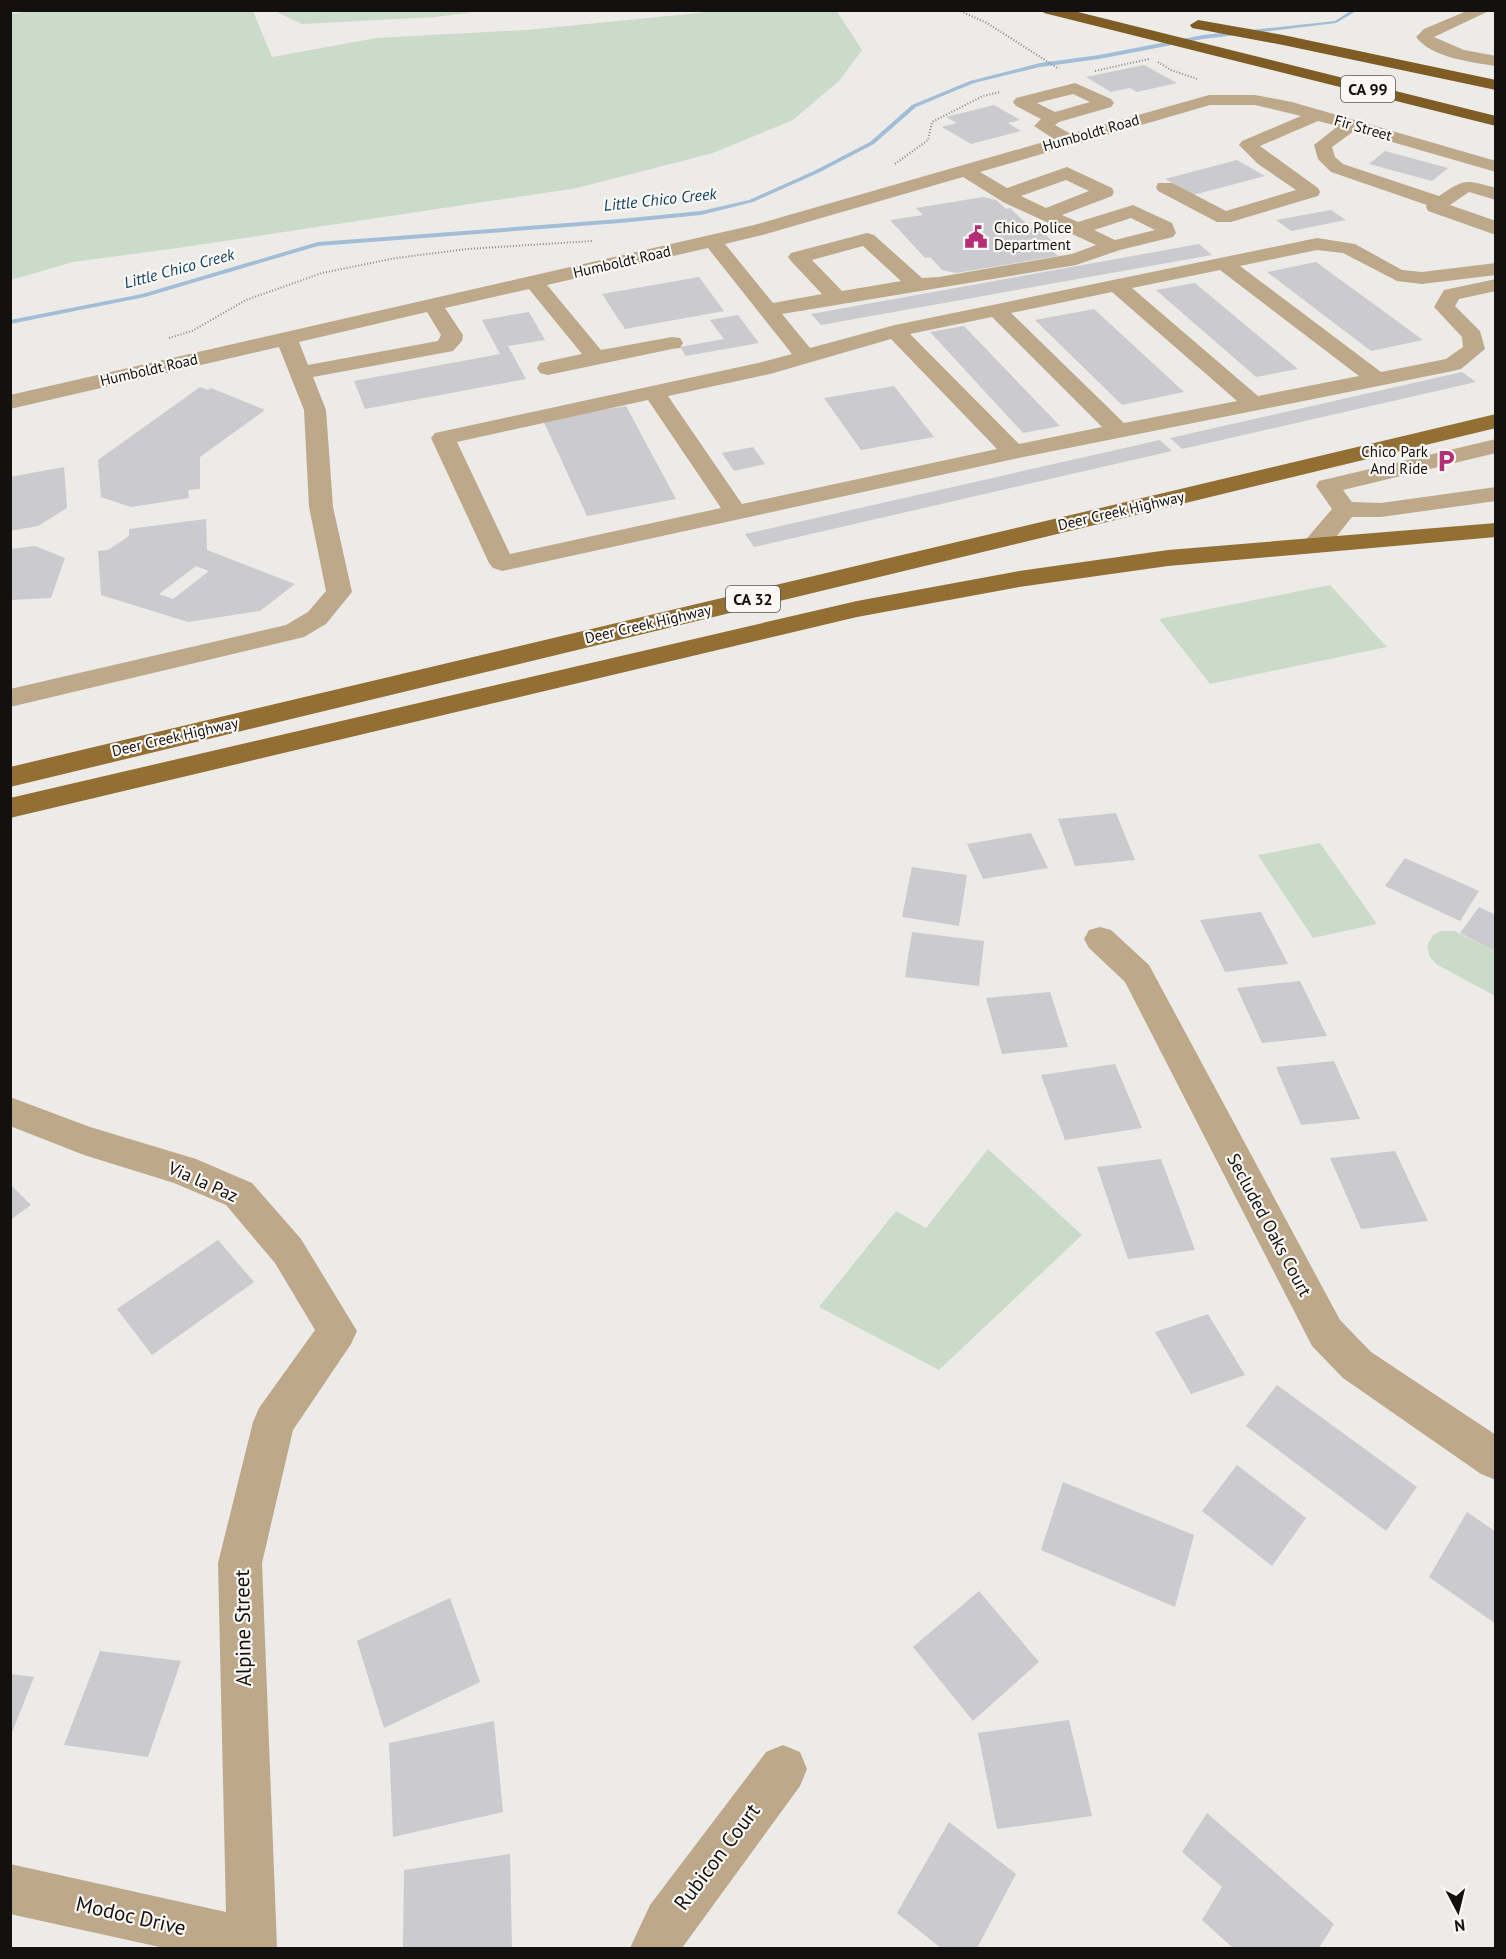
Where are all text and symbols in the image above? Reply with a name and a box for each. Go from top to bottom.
road number: CA 99 [1341,76,1395,102]
street label: Humboldt Road [1040,110,1141,155]
street label: Fir Street [1332,110,1394,145]
water label: Little Chico Creek [603,183,718,215]
place label: Chico Police Department [994,218,1072,254]
public building icon: Chico Police Department [963,224,989,250]
street label: Humboldt Road [571,241,673,282]
water label: Little Chico Creek [122,243,237,292]
street label: Humboldt Road [98,349,200,390]
place label: Chico Park And Ride [1361,442,1429,478]
parking icon: Chico Park And Ride [1433,448,1459,474]
street label: Deer Creek Highway [1056,487,1186,534]
road number: CA 32 [726,586,780,612]
street label: Deer Creek Highway [583,600,713,647]
street label: Deer Creek Highway [110,713,240,760]
street label: Secluded Oaks Court [1222,1149,1317,1300]
street label: Via la Paz [164,1156,242,1207]
street label: Alpine Street [228,1569,257,1687]
street label: Rubicon Court [668,1798,765,1915]
north arrow [1428,1881,1488,1941]
street label: Modoc Drive [73,1890,189,1941]
text: N [1453,1915,1466,1936]

